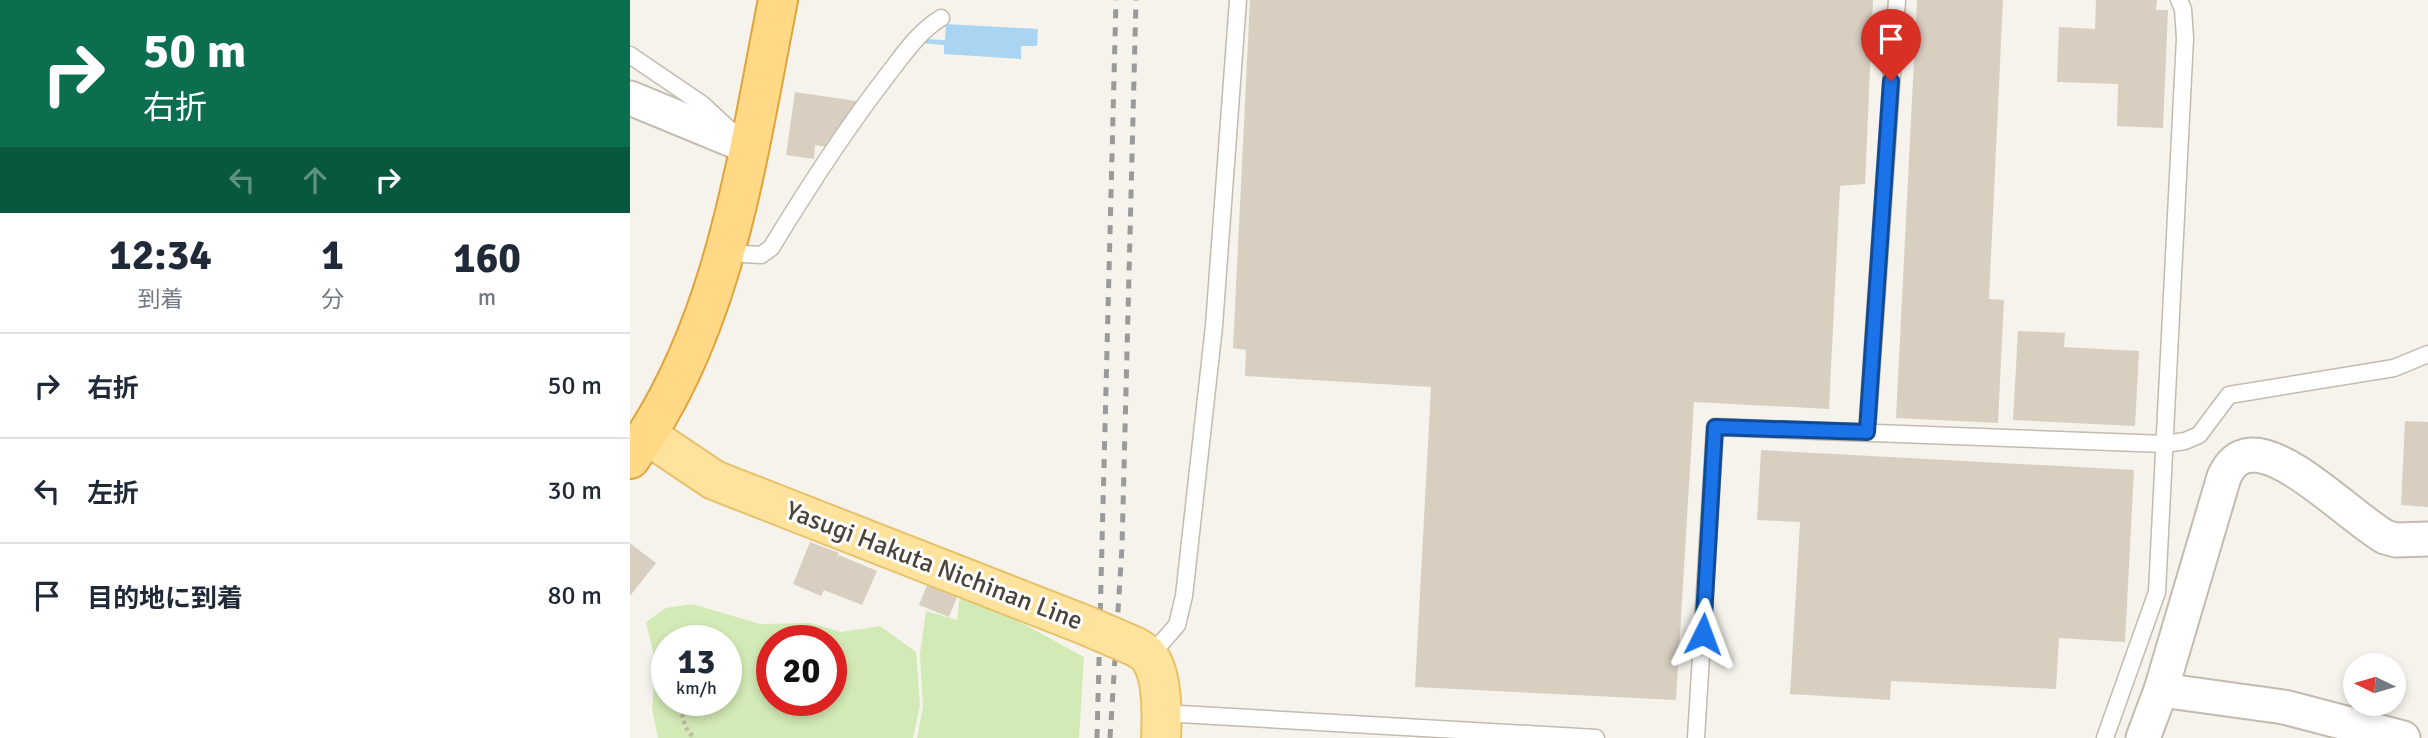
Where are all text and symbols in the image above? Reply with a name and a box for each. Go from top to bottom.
pin [1861,9,1921,81]
icon: arrive [1872,20,1910,58]
text: 50 m [143,21,246,81]
icon: right [28,28,119,119]
text: 右折 [143,88,207,127]
icon: left [223,161,261,199]
icon: ahead [296,161,334,199]
icon: right [369,161,407,199]
text: 12:34 [109,230,212,281]
text: 1 [321,230,344,281]
text: 160 [453,233,521,284]
text: m [478,283,496,312]
text: 到着 [138,285,184,314]
text: 分 [321,285,344,314]
icon: right [28,367,66,405]
text: 50 m [547,370,602,402]
text: 右折 [87,373,139,405]
icon: left [28,472,66,510]
text: 30 m [547,475,602,507]
text: 左折 [87,478,139,510]
street label: Yasugi Hakuta Nichinan Line [781,495,1087,637]
icon: arrive [28,577,66,615]
text: 80 m [547,580,602,612]
text: 目的地に到着 [87,583,243,615]
position arrow [1666,597,1740,671]
speed limit sign: 20 [756,625,847,716]
text: 13 [678,640,715,683]
north arrow [2343,653,2406,716]
map controls [2343,653,2406,716]
text: km/h [676,677,717,699]

